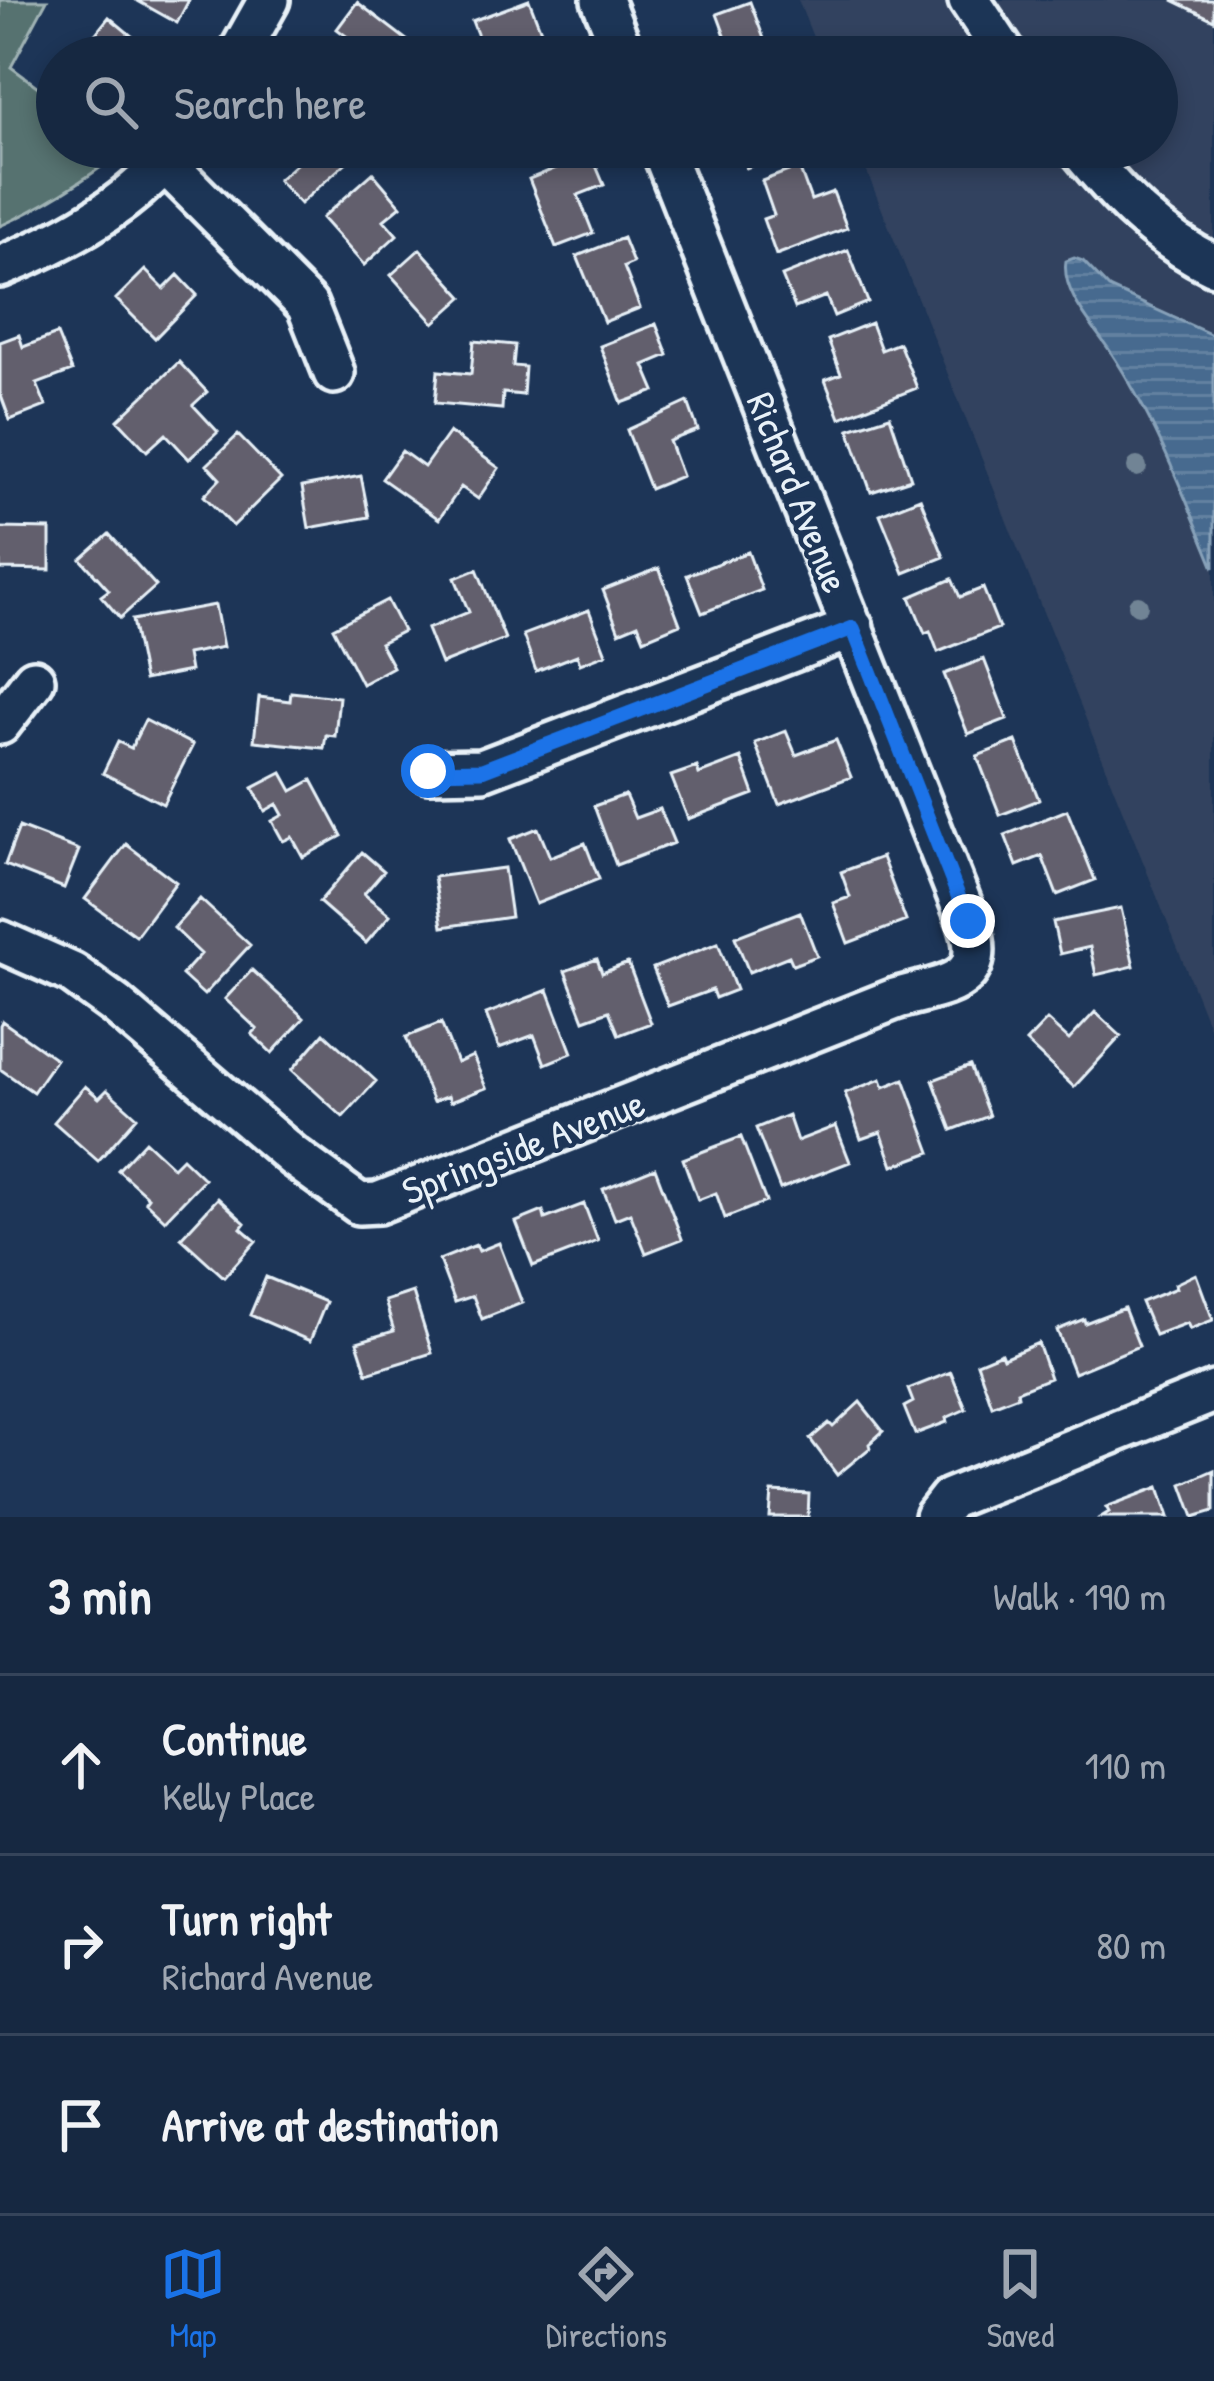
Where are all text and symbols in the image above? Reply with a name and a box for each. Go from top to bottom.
search box [36,36,1178,168]
icon: search [78,69,144,135]
text: Search here [174,72,366,133]
street label: Richard Avenue [735,384,863,600]
route start [401,744,455,798]
route end [941,894,995,948]
street label: Springside Avenue [394,1075,652,1217]
text: 3 min [48,1561,152,1630]
text: Walk · 190 m [993,1569,1166,1622]
text: Continue [162,1708,307,1769]
icon: ahead [48,1732,114,1798]
text: 110 m [1085,1738,1166,1791]
text: Kelly Place [162,1769,315,1822]
text: Turn right [162,1888,331,1949]
icon: right [48,1912,114,1978]
text: 80 m [1096,1918,1166,1971]
text: Richard Avenue [162,1949,373,2002]
icon: arrive [48,2092,114,2158]
text: Arrive at destination [162,2094,499,2155]
tab: Map [160,2241,226,2357]
tab: Directions [546,2241,667,2357]
tab: Saved [987,2241,1054,2357]

